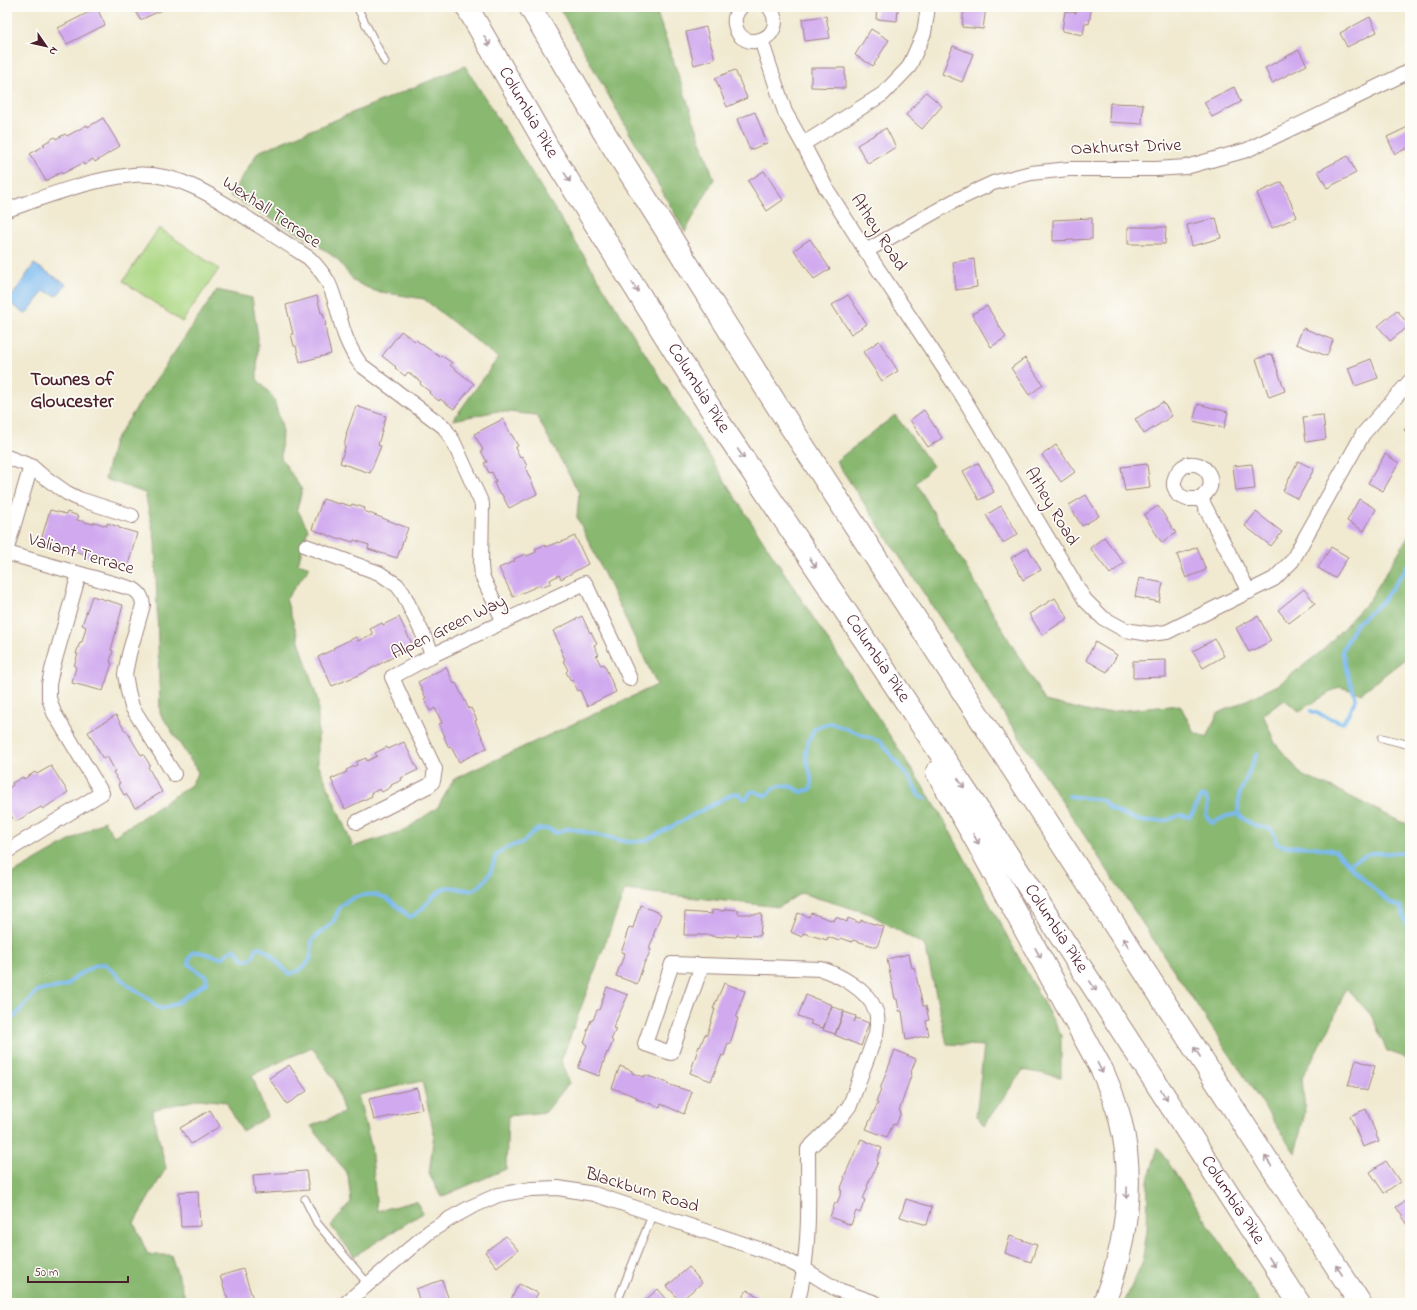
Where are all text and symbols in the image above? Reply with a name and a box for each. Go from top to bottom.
north arrow [26,26,66,66]
one-way arrow [483,35,491,47]
text: N [45,43,62,59]
street label: Columbia Pike [491,62,565,164]
street label: Oakhurst Drive [1070,133,1183,163]
street label: Wexhall Terrace [216,170,326,256]
one-way arrow [563,171,571,183]
street label: Athey Road [843,189,913,277]
one-way arrow [632,281,640,293]
street label: Columbia Pike [660,338,737,439]
district label: Townes of Gloucester [30,367,115,416]
one-way arrow [736,449,745,460]
street label: Athey Road [1017,463,1085,551]
street label: Valiant Terrace [24,527,138,583]
one-way arrow [808,557,817,568]
street label: Alpen Green Way [387,589,511,667]
street label: Columbia Pike [838,609,917,709]
one-way arrow [957,777,965,788]
one-way arrow [972,833,980,845]
street label: Columbia Pike [1017,879,1095,979]
one-way arrow [1122,938,1131,949]
one-way arrow [1035,947,1043,959]
one-way arrow [1089,980,1097,991]
one-way arrow [1193,1047,1202,1058]
one-way arrow [1097,1061,1105,1073]
one-way arrow [1160,1089,1168,1101]
street label: Columbia Pike [1194,1151,1271,1251]
one-way arrow [1264,1156,1272,1167]
street label: Blackburn Road [581,1161,702,1221]
one-way arrow [1123,1186,1131,1199]
one-way arrow [1268,1257,1277,1268]
scale bar [28,1258,128,1284]
text: 50 m [34,1264,58,1282]
one-way arrow [1335,1265,1343,1276]

